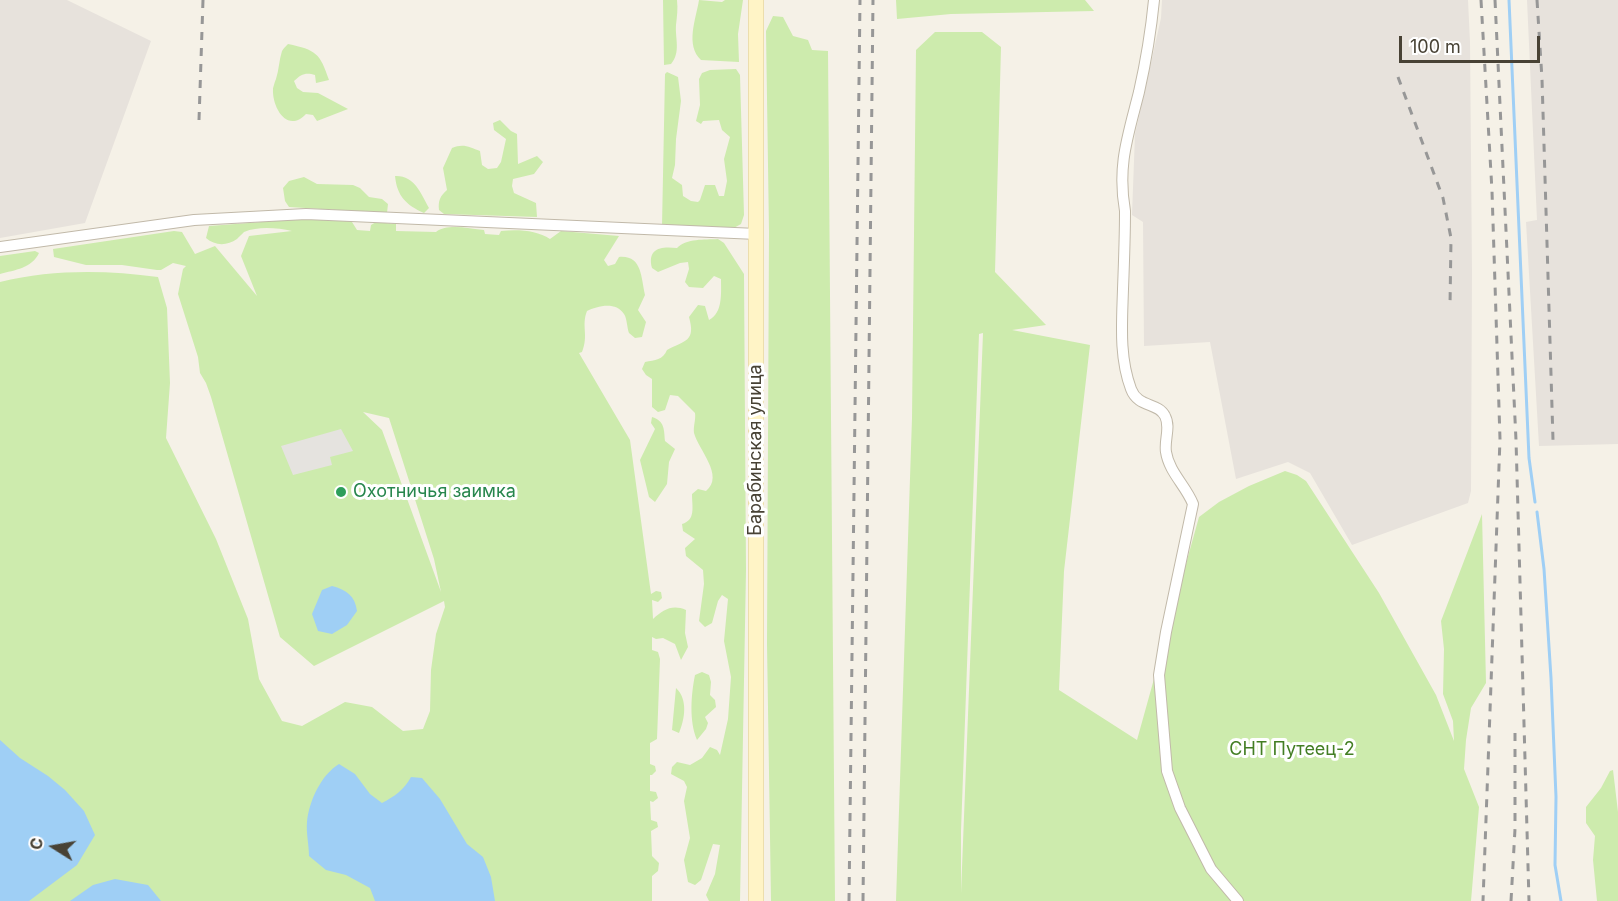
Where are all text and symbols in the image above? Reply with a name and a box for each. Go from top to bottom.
scale bar [1402,24,1543,62]
text: 100 m [1410,36,1461,57]
street label: Барабинская улица [745,364,767,536]
place label: Охотничья заимка [353,481,516,503]
marker: Охотничья заимка [334,485,348,499]
park label: СНТ Путеец-2 [1229,739,1355,761]
north arrow [24,817,84,877]
text: С [25,836,47,851]

